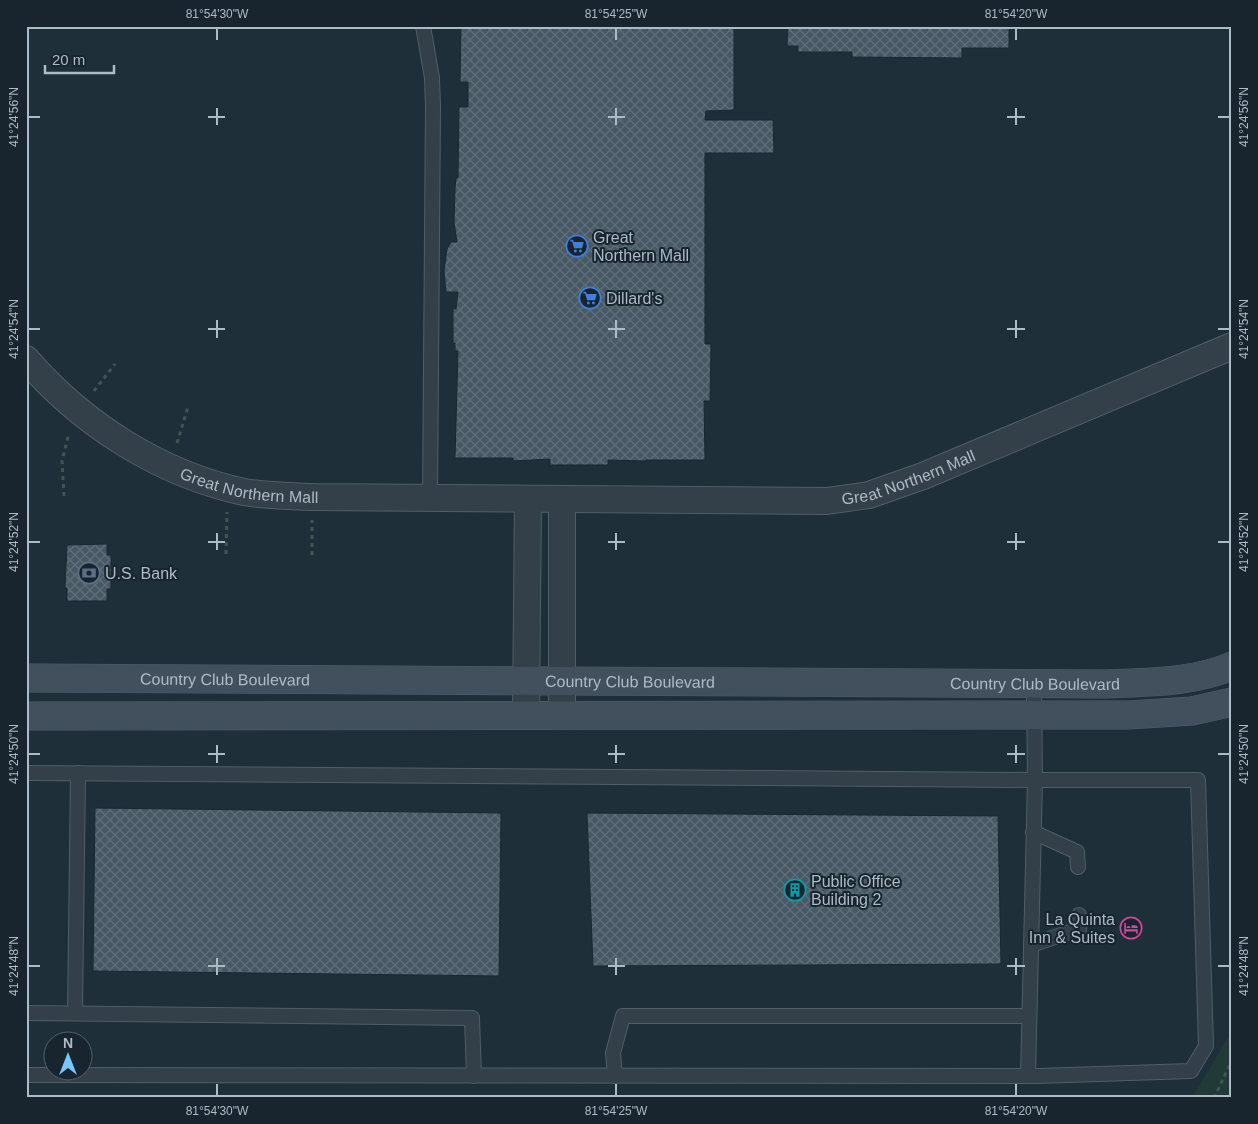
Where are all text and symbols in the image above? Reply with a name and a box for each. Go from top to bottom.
text: 81°54'30"W [186,7,249,21]
text: 81°54'25"W [585,7,648,21]
text: 81°54'20"W [985,7,1048,21]
scale bar [45,42,114,74]
text: 20 m [52,51,85,68]
text: 41°24'56"N [7,87,21,147]
text: 41°24'56"N [1237,87,1251,147]
place label: Great Northern Mall [593,229,689,264]
supermarket icon: Great Northern Mall [565,234,589,258]
supermarket icon: Dillard's [578,286,602,310]
place label: Dillard's [606,290,662,307]
text: 41°24'54"N [7,299,21,359]
text: 41°24'54"N [1237,299,1251,359]
street label: Great Northern Mall [840,447,978,508]
street label: Great Northern Mall [178,465,318,506]
text: 41°24'52"N [7,512,21,572]
text: 41°24'52"N [1237,512,1251,572]
bank icon: U.S. Bank [77,561,101,585]
place label: U.S. Bank [105,565,178,582]
street label: Country Club Boulevard [140,671,310,689]
street label: Country Club Boulevard [545,673,715,691]
street label: Country Club Boulevard [950,675,1120,693]
text: 41°24'50"N [7,724,21,784]
text: 41°24'50"N [1237,724,1251,784]
place label: Public Office Building 2 [811,873,901,908]
building icon: Public Office Building 2 [783,878,807,902]
place label: La Quinta Inn & Suites [1029,911,1115,946]
hotel icon: La Quinta Inn & Suites [1119,916,1143,940]
text: 41°24'48"N [7,936,21,996]
text: 41°24'48"N [1237,936,1251,996]
north arrow [42,1032,92,1082]
text: N [63,1035,73,1051]
text: 81°54'30"W [186,1104,249,1118]
text: 81°54'25"W [585,1104,648,1118]
text: 81°54'20"W [985,1104,1048,1118]

